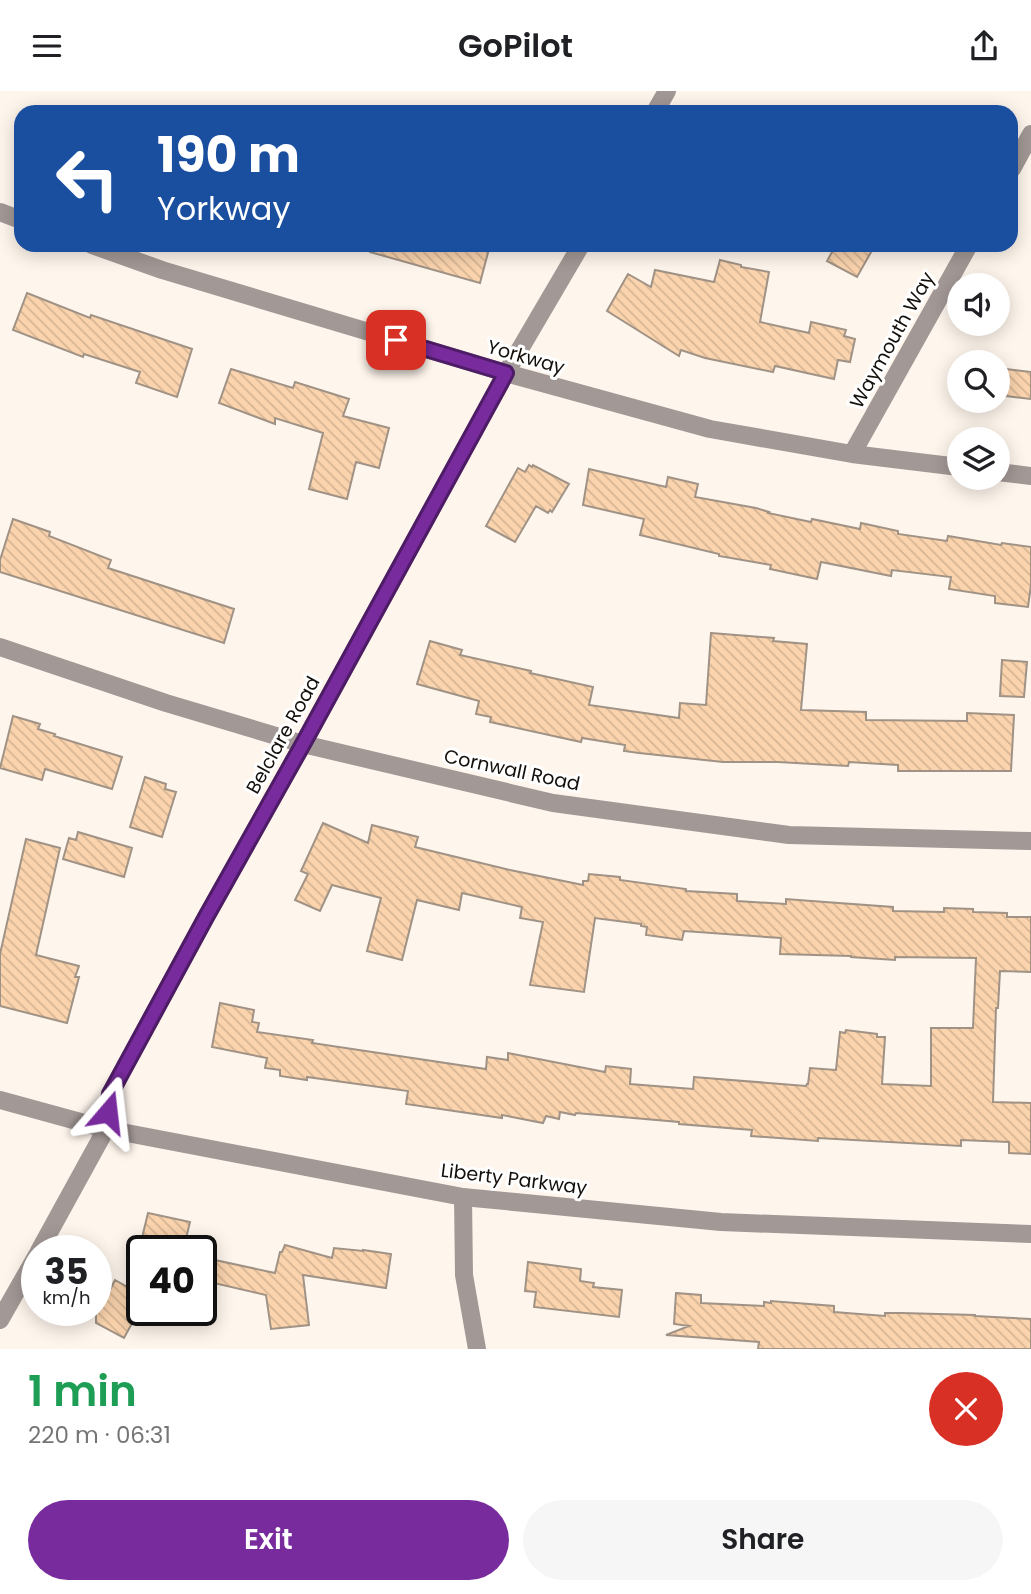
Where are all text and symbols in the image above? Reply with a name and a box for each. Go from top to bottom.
text: GoPilot [458,23,573,68]
icon: menu [28,27,66,65]
icon: share [965,27,1003,65]
text: 190 m [157,121,300,189]
icon: left [42,133,133,224]
text: Yorkway [157,186,290,231]
street label: Waymouth Way [843,267,941,413]
map controls [947,273,1010,490]
button: sound [947,273,1010,336]
pin [366,310,426,370]
icon: arrive [377,321,415,359]
street label: Yorkway [484,333,568,381]
button: search [947,350,1010,413]
button: layers [947,427,1010,490]
street label: Belclare Road [240,671,326,799]
street label: Cornwall Road [442,742,582,798]
position arrow [71,1075,145,1149]
street label: Liberty Parkway [439,1157,589,1201]
speed limit sign: 40 [126,1235,217,1326]
text: 35 [45,1247,88,1296]
text: km/h [43,1285,90,1310]
text: 1 min [28,1362,137,1421]
button: close [929,1372,1003,1446]
text: 220 m · 06:31 [28,1419,171,1451]
button: Exit [28,1500,509,1580]
button: Share [523,1500,1003,1580]

